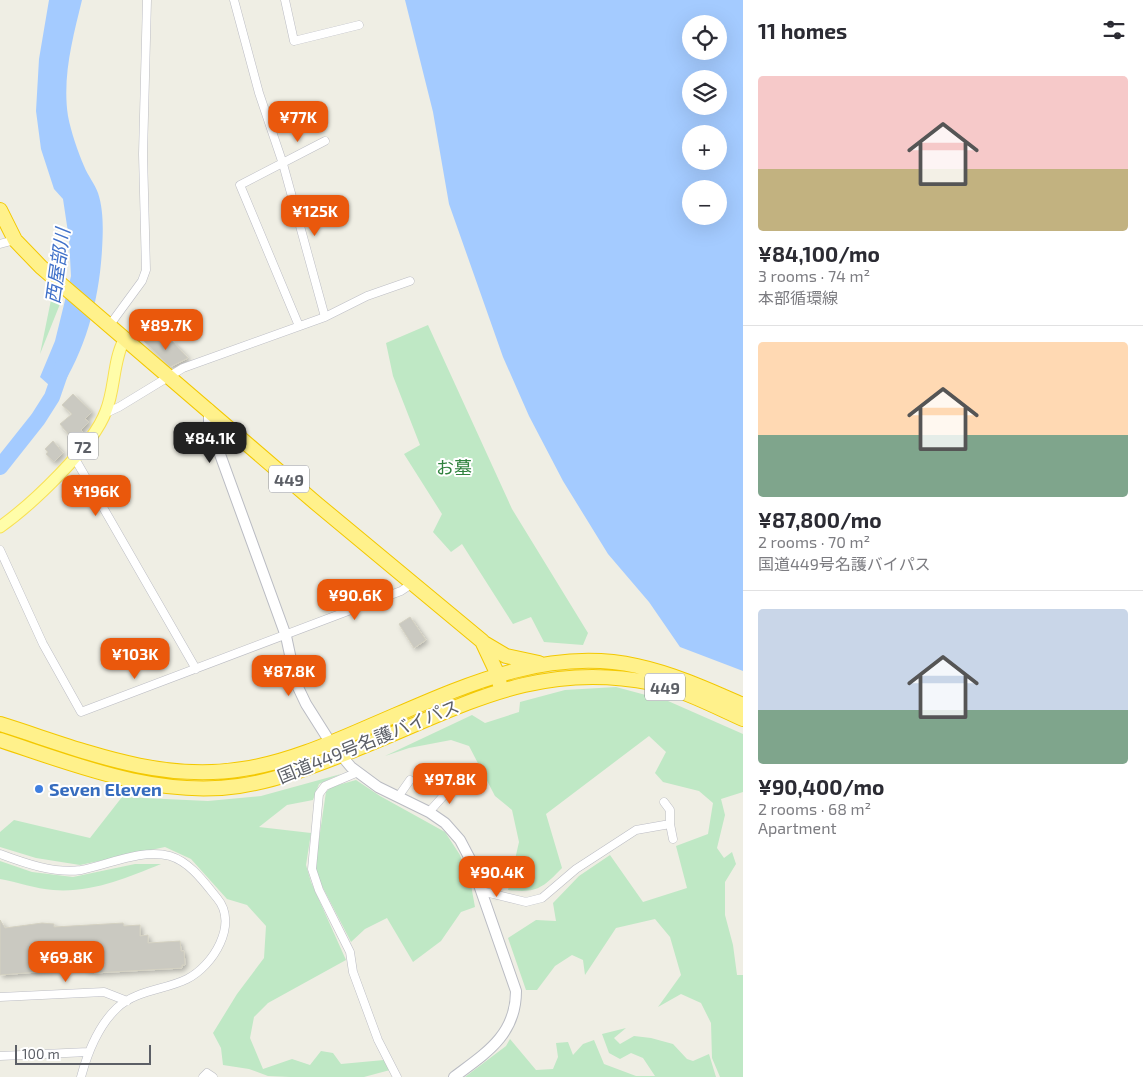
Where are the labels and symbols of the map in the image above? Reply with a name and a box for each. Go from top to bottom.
pin: ¥77K [268,100,328,143]
pin: ¥125K [280,194,350,237]
water label: 西屋部川 [40,225,74,305]
pin: ¥89.7K [125,308,207,351]
pin: ¥84.1K [169,422,251,464]
road number: 72 [68,432,98,460]
park label: お墓 [436,456,472,478]
road number: 449 [269,466,309,492]
pin: ¥196K [61,474,131,517]
pin: ¥90.6K [314,578,396,621]
pin: ¥103K [100,638,170,680]
pin: ¥87.8K [248,654,330,697]
road number: 449 [645,674,685,700]
street label: 国道449号名護バイパス [274,694,462,788]
pin: ¥97.8K [409,762,491,805]
place label: Seven Eleven [49,778,162,800]
marker: Seven Eleven [33,783,45,795]
pin: ¥90.4K [456,856,538,898]
pin: ¥69.8K [25,940,107,983]
scale bar [15,1042,151,1065]

